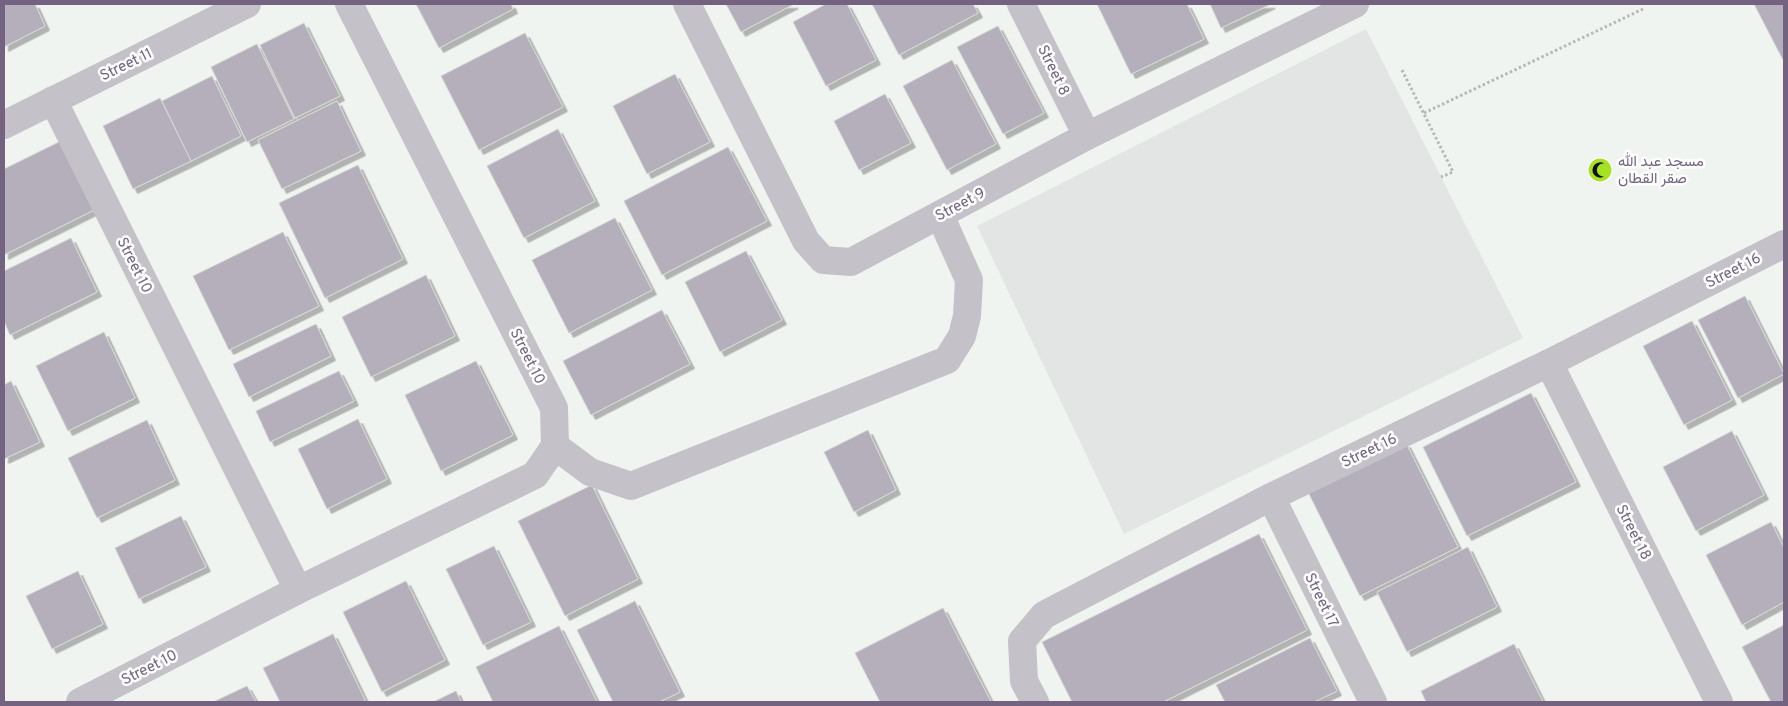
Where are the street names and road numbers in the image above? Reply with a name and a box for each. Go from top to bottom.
street label: Street 8 [1032,42,1073,99]
street label: Street 11 [97,45,156,86]
street label: Street 9 [933,184,989,226]
street label: Street 10 [112,235,156,297]
street label: Street 16 [1703,249,1764,293]
street label: Street 10 [505,326,549,388]
street label: Street 16 [1339,430,1401,473]
street label: Street 18 [1611,502,1655,564]
street label: Street 17 [1299,570,1342,631]
street label: Street 10 [119,646,181,690]

